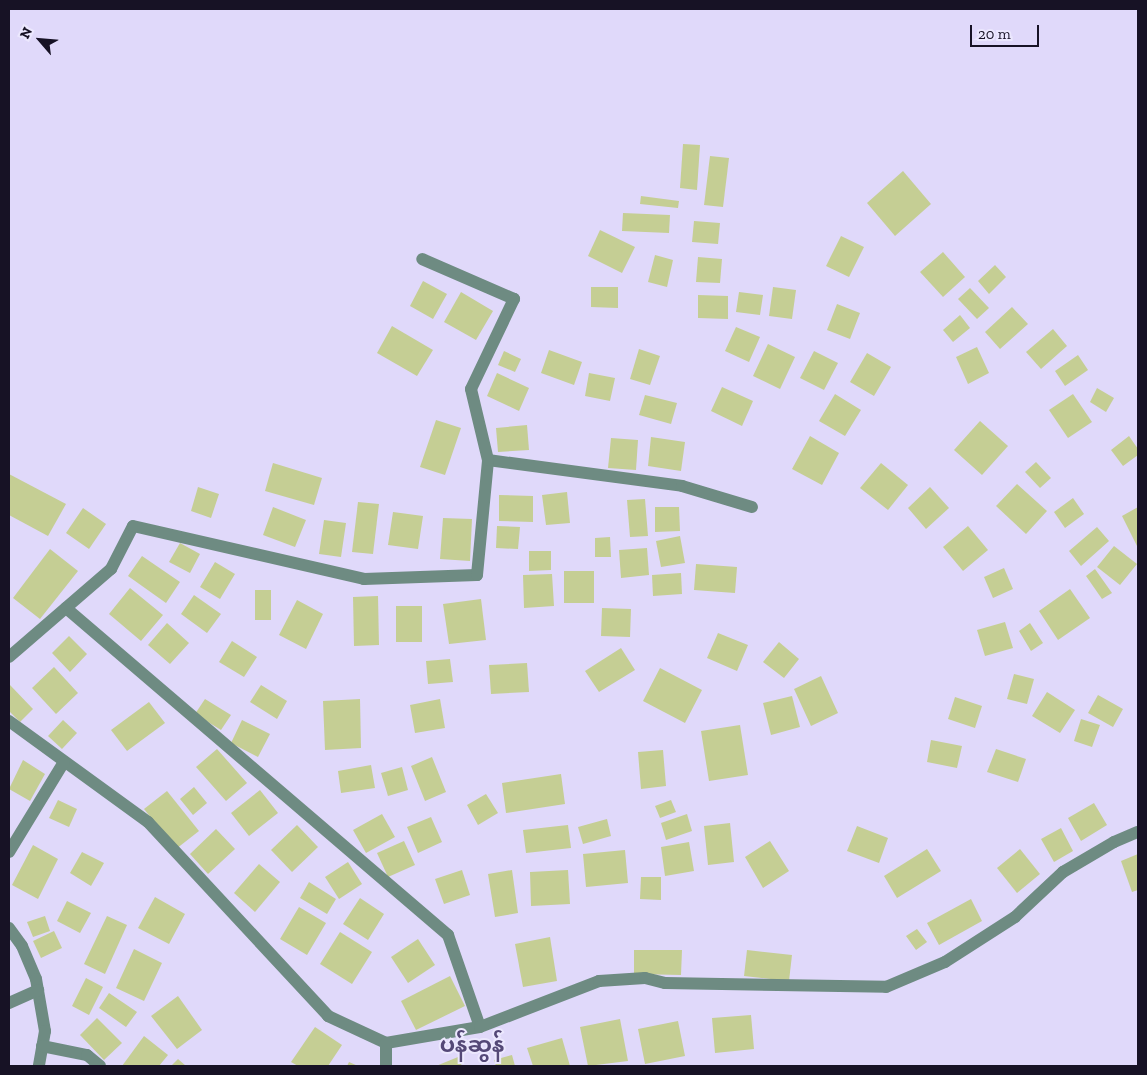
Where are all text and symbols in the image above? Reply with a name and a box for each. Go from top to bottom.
north arrow [15,15,65,65]
scale bar [972,15,1041,47]
text: N [16,24,36,42]
text: 20 m [978,25,1011,43]
district label: ပန်ဆွန် [440,1032,504,1058]

